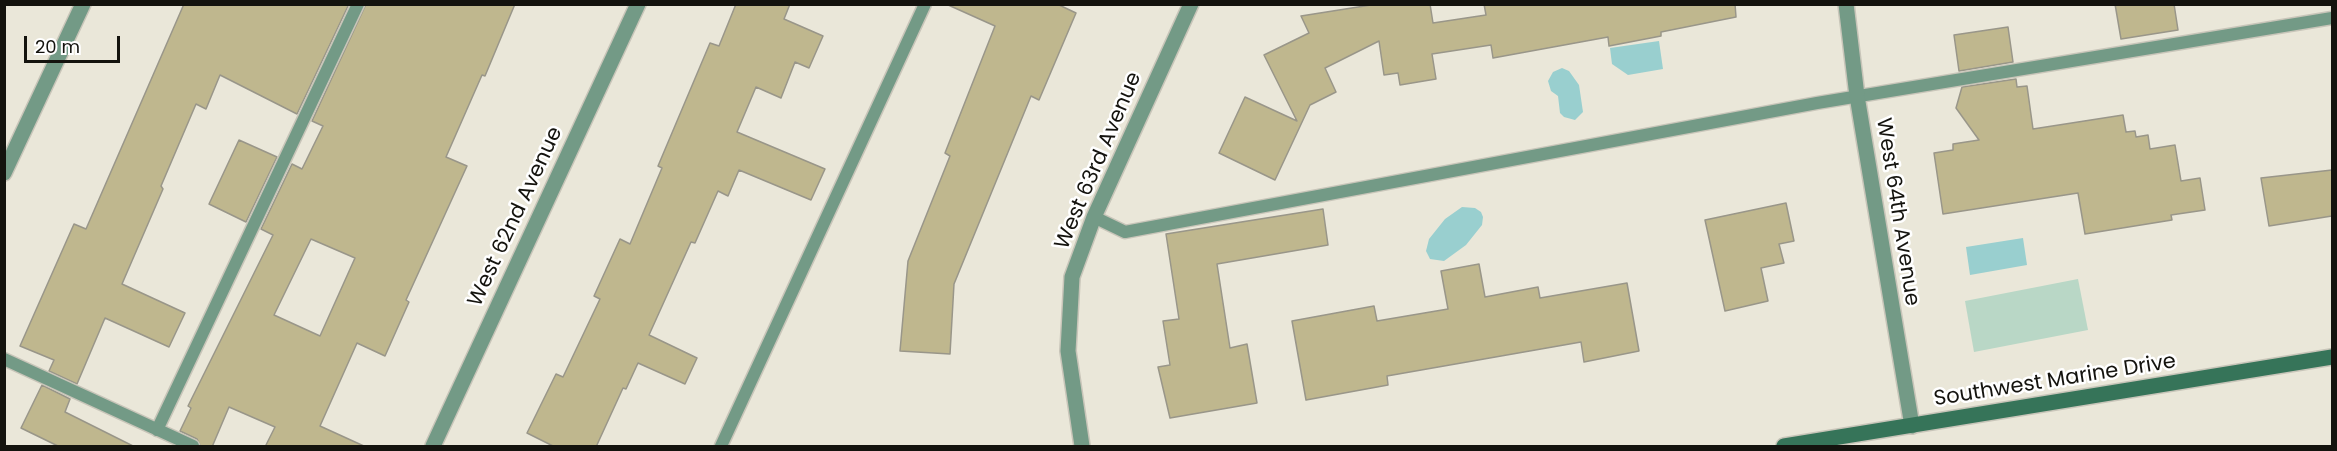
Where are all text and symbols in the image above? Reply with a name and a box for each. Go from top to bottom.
scale bar [27,24,123,62]
text: 20 m [35,34,80,59]
street label: West 63rd Avenue [1050,69,1148,253]
street label: West 64th Avenue [1870,116,1924,308]
street label: West 62nd Avenue [463,123,569,311]
street label: Southwest Marine Drive [1932,349,2178,413]

